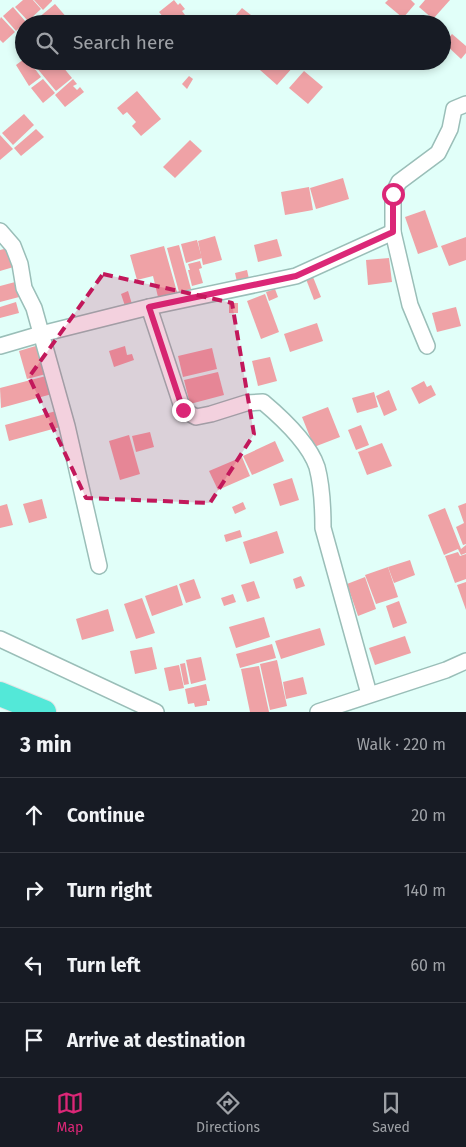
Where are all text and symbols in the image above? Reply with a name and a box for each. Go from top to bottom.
search box [15,15,451,70]
icon: search [33,29,61,57]
text: Search here [73,31,174,54]
route start [382,183,405,206]
route end [172,399,195,422]
text: 3 min [20,732,72,758]
text: Walk · 220 m [357,735,446,754]
icon: ahead [20,801,48,829]
text: Continue [67,804,145,827]
text: 20 m [411,806,446,825]
icon: right [20,876,48,904]
text: Turn right [67,879,152,902]
text: 140 m [404,881,446,900]
icon: left [20,951,48,979]
text: Turn left [67,954,141,977]
text: 60 m [411,956,446,975]
icon: arrive [20,1026,48,1054]
text: Arrive at destination [67,1029,246,1052]
tab: Map [56,1089,84,1136]
tab: Directions [196,1089,260,1136]
tab: Saved [372,1089,410,1136]

